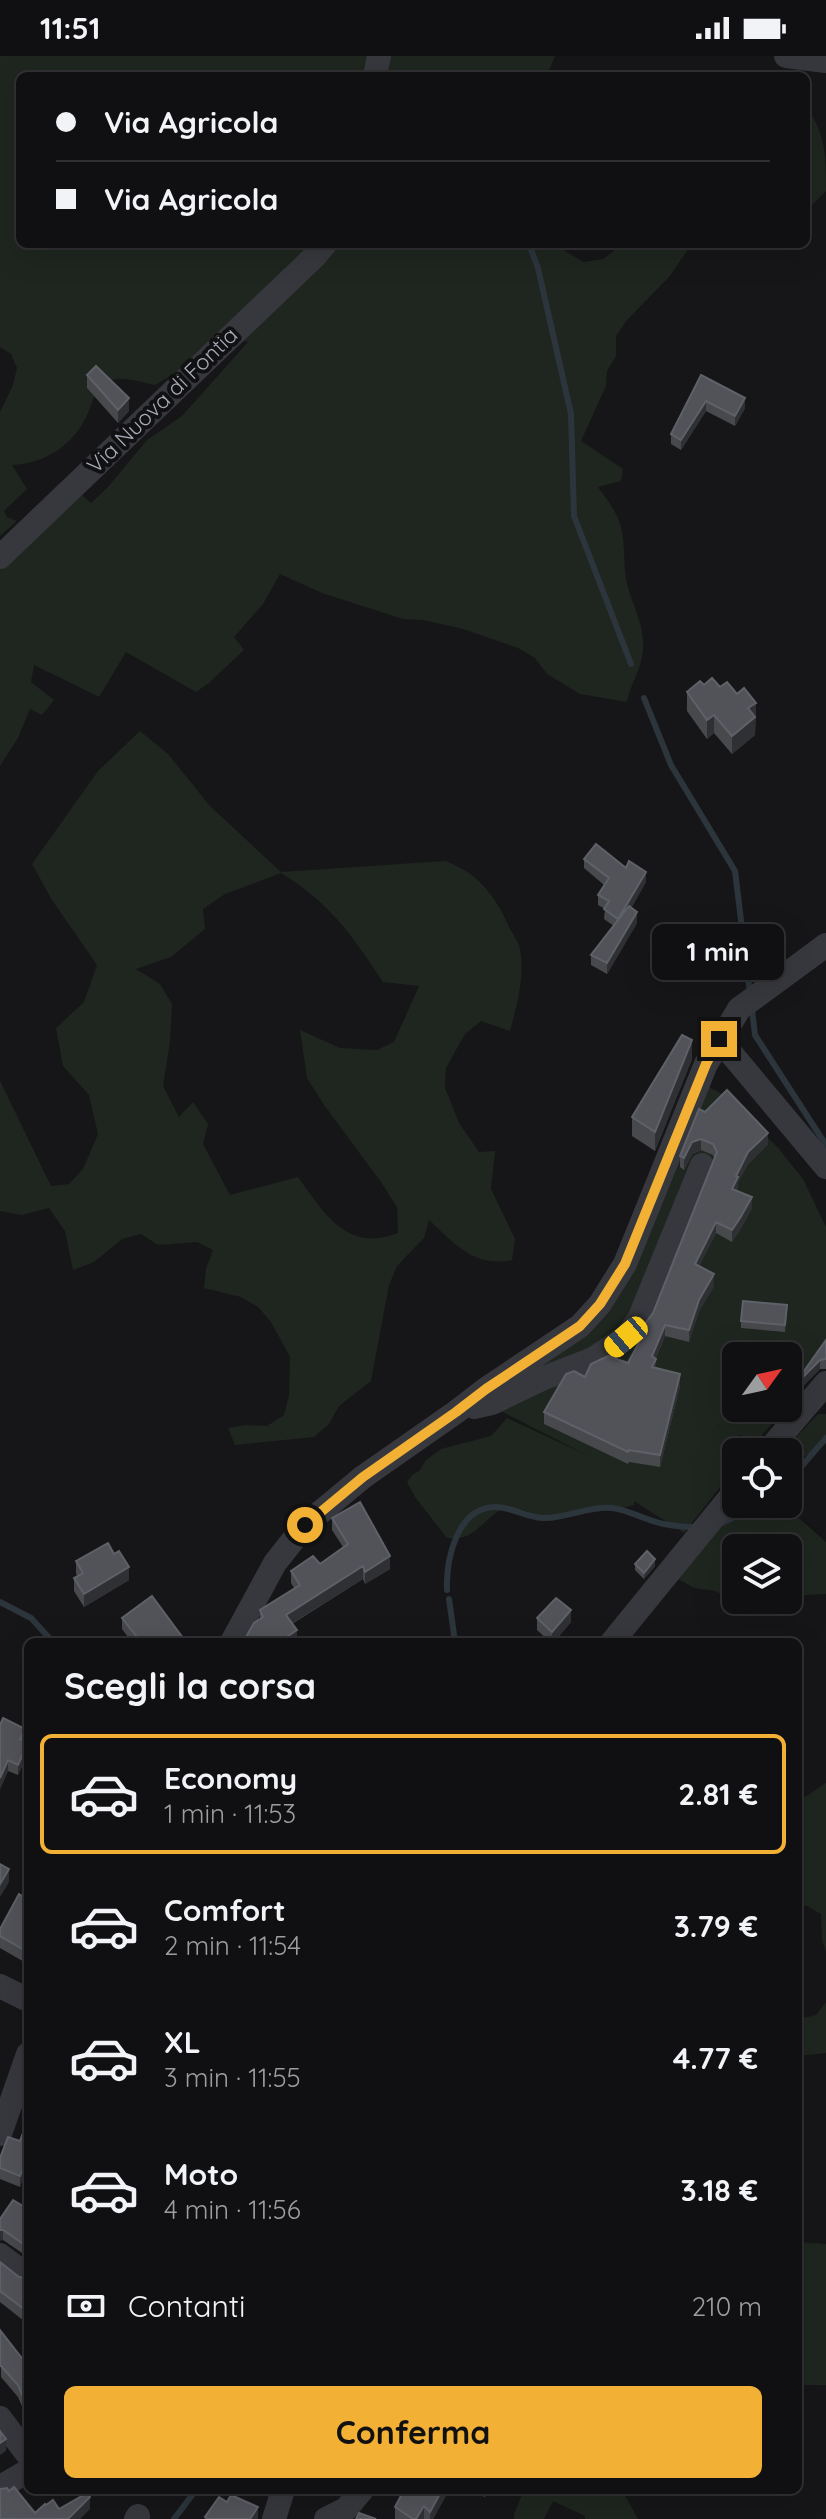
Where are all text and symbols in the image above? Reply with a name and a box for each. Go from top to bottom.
text: 11:51 [40,9,100,47]
text: Via Agricola [104,103,278,141]
text: Via Agricola [104,180,278,218]
street label: Via Nuova di Fontia [81,321,243,479]
callout: 1 min [653,923,785,979]
text: 1 min [687,935,750,968]
route end [701,1021,737,1057]
car [600,1312,652,1362]
north arrow [722,1342,802,1422]
map controls [722,1342,802,1614]
button: locate [722,1438,802,1518]
route start [287,1507,323,1543]
button: layers [722,1534,802,1614]
text: Scegli la corsa [64,1663,316,1708]
icon: car [68,1758,140,1830]
text: Economy [164,1759,297,1797]
text: 2.81 € [678,1775,758,1813]
text: 1 min · 11:53 [164,1797,296,1830]
icon: car [68,1890,140,1962]
text: Comfort [164,1891,285,1929]
text: 3.79 € [674,1907,758,1945]
text: 2 min · 11:54 [164,1929,301,1962]
icon: car [68,2022,140,2094]
text: XL [164,2023,201,2061]
text: 4.77 € [673,2039,758,2077]
text: 3 min · 11:55 [164,2061,301,2094]
icon: car [68,2154,140,2226]
text: Moto [164,2155,238,2193]
text: 3.18 € [681,2171,758,2209]
text: 4 min · 11:56 [164,2193,301,2226]
icon: cash [64,2284,108,2328]
text: Contanti [128,2287,245,2325]
text: 210 m [692,2290,762,2323]
button: Conferma [64,2386,762,2478]

